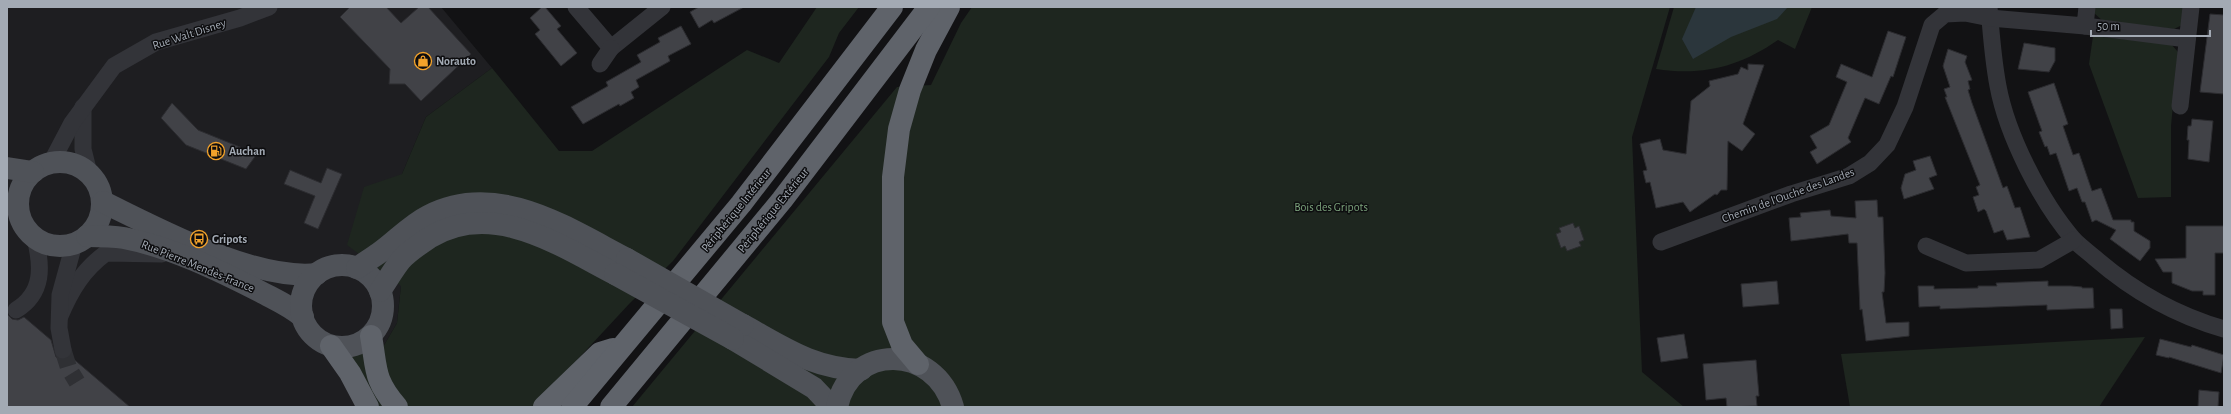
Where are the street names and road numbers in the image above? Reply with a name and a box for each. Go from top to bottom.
street label: Rue Walt Disney [151,16,227,52]
street label: Périphérique Extérieur [735,165,811,255]
street label: Chemin de l'Ouche des Landes [1720,165,1856,225]
street label: Périphérique Intérieur [699,166,773,254]
street label: Rue Pierre Mendès-France [140,238,256,294]

